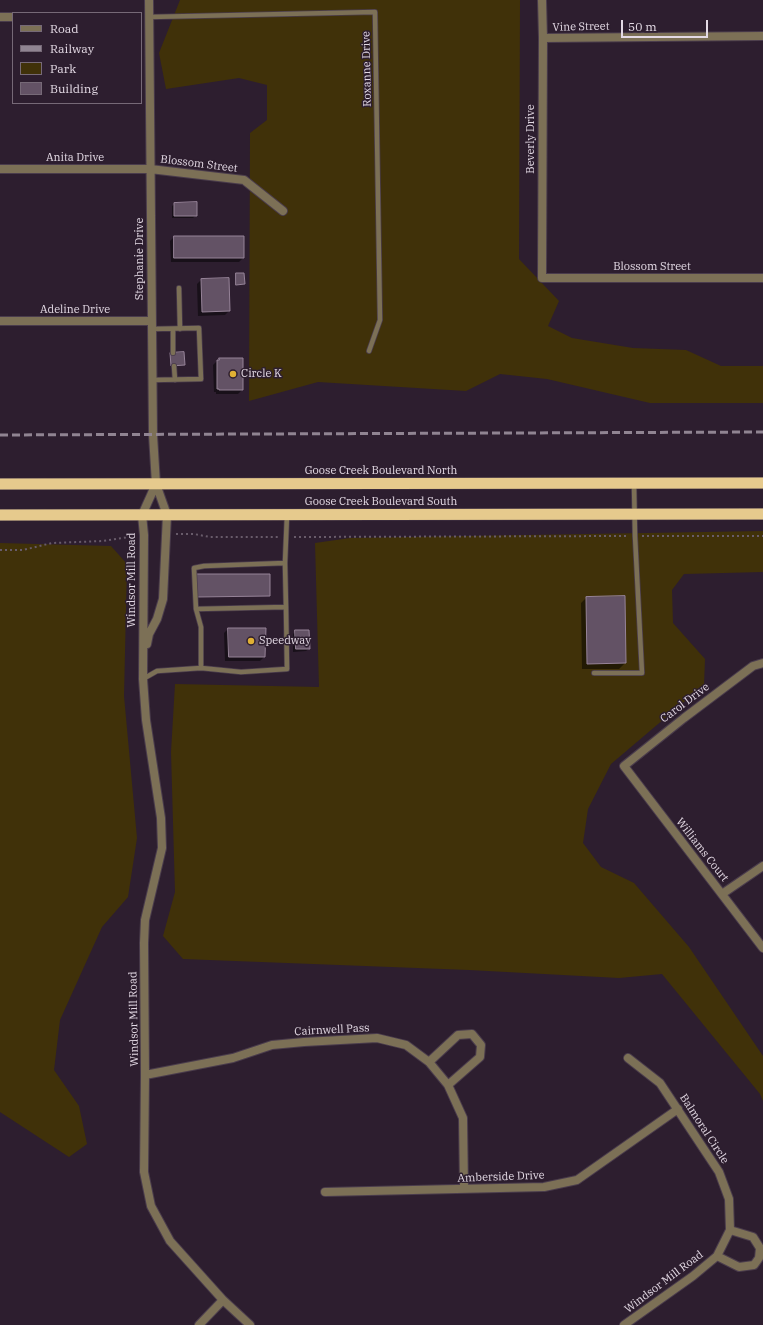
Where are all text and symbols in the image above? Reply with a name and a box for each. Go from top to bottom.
legend [12,12,142,104]
scale bar [623,12,710,38]
text: 50 m [628,19,657,34]
street label: Vine Street [552,20,610,34]
text: Road [50,21,79,36]
street label: Roxanne Drive [360,31,374,107]
text: Railway [50,41,94,56]
text: Park [50,61,76,76]
text: Building [50,81,98,96]
street label: Beverly Drive [524,104,538,174]
street label: Anita Drive [46,151,104,165]
street label: Blossom Street [160,153,238,175]
street label: Stephanie Drive [133,218,147,300]
street label: Blossom Street [613,260,691,274]
street label: Adeline Drive [40,303,110,317]
place label: Circle K [241,367,282,381]
marker: Circle K [228,369,238,379]
street label: Goose Creek Boulevard North [305,464,457,478]
street label: Goose Creek Boulevard South [305,495,457,509]
street label: Windsor Mill Road [125,532,139,628]
place label: Speedway [259,634,311,648]
marker: Speedway [246,636,256,646]
street label: Carol Drive [658,680,712,726]
street label: Williams Court [673,815,731,885]
street label: Windsor Mill Road [127,971,141,1067]
street label: Cairnwell Pass [294,1021,370,1039]
street label: Balmoral Circle [677,1092,731,1166]
street label: Amberside Drive [457,1169,545,1185]
street label: Windsor Mill Road [622,1248,706,1316]

